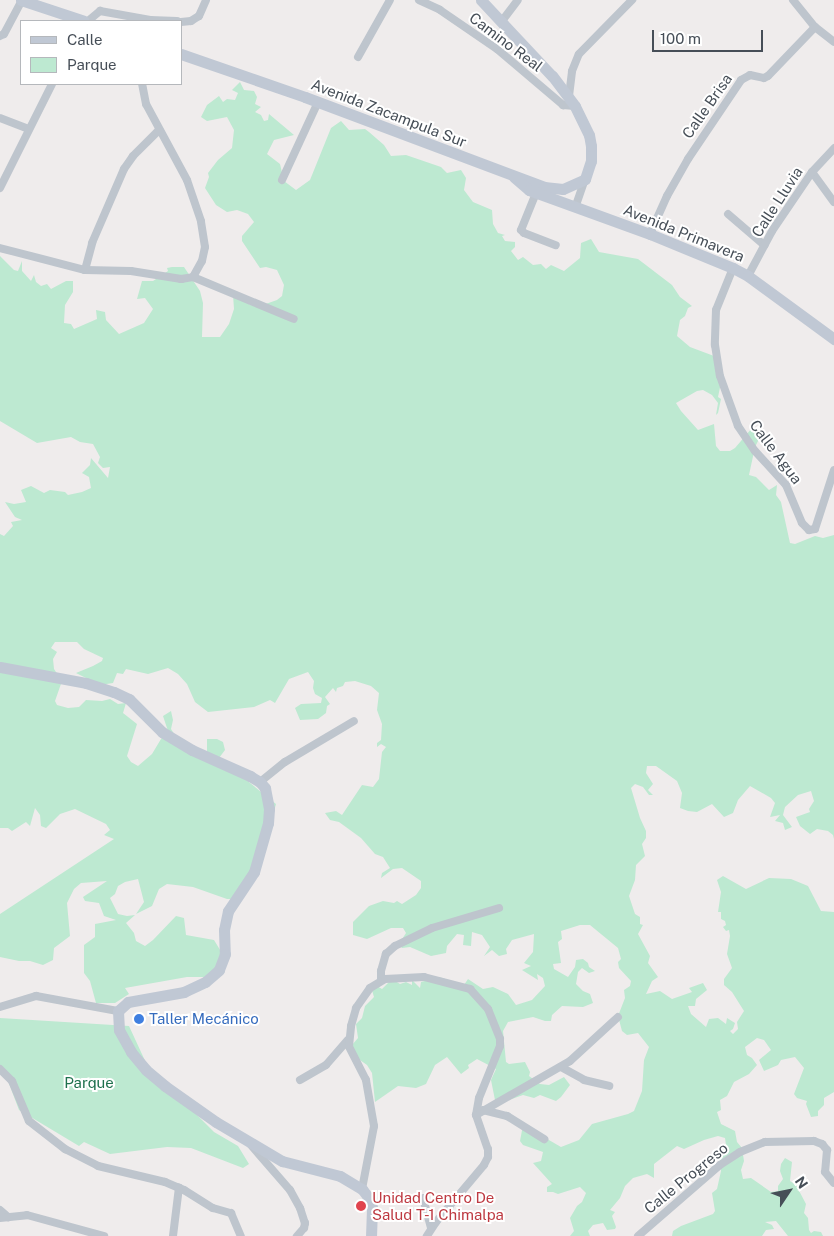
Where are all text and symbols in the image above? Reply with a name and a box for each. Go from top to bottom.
street label: Camino Real [466,9,546,75]
legend [20,20,182,85]
scale bar [654,20,765,52]
text: 100 m [660,30,701,47]
text: Calle [67,31,103,48]
text: Parque [67,56,117,73]
street label: Calle Brisa [678,70,736,142]
street label: Avenida Zacampula Sur [309,75,469,151]
street label: Calle Lluvia [748,163,806,241]
street label: Avenida Primavera [621,201,747,265]
street label: Calle Agua [746,416,806,488]
place label: Taller Mecánico [149,1010,259,1028]
marker: Taller Mecánico [133,1013,145,1025]
park label: Parque [64,1074,114,1092]
street label: Calle Progreso [641,1139,731,1217]
north arrow [764,1166,814,1216]
text: N [792,1174,811,1192]
place label: Unidad Centro De Salud T-1 Chimalpa [372,1188,504,1223]
marker: Unidad Centro De Salud T-1 Chimalpa [354,1199,368,1213]

